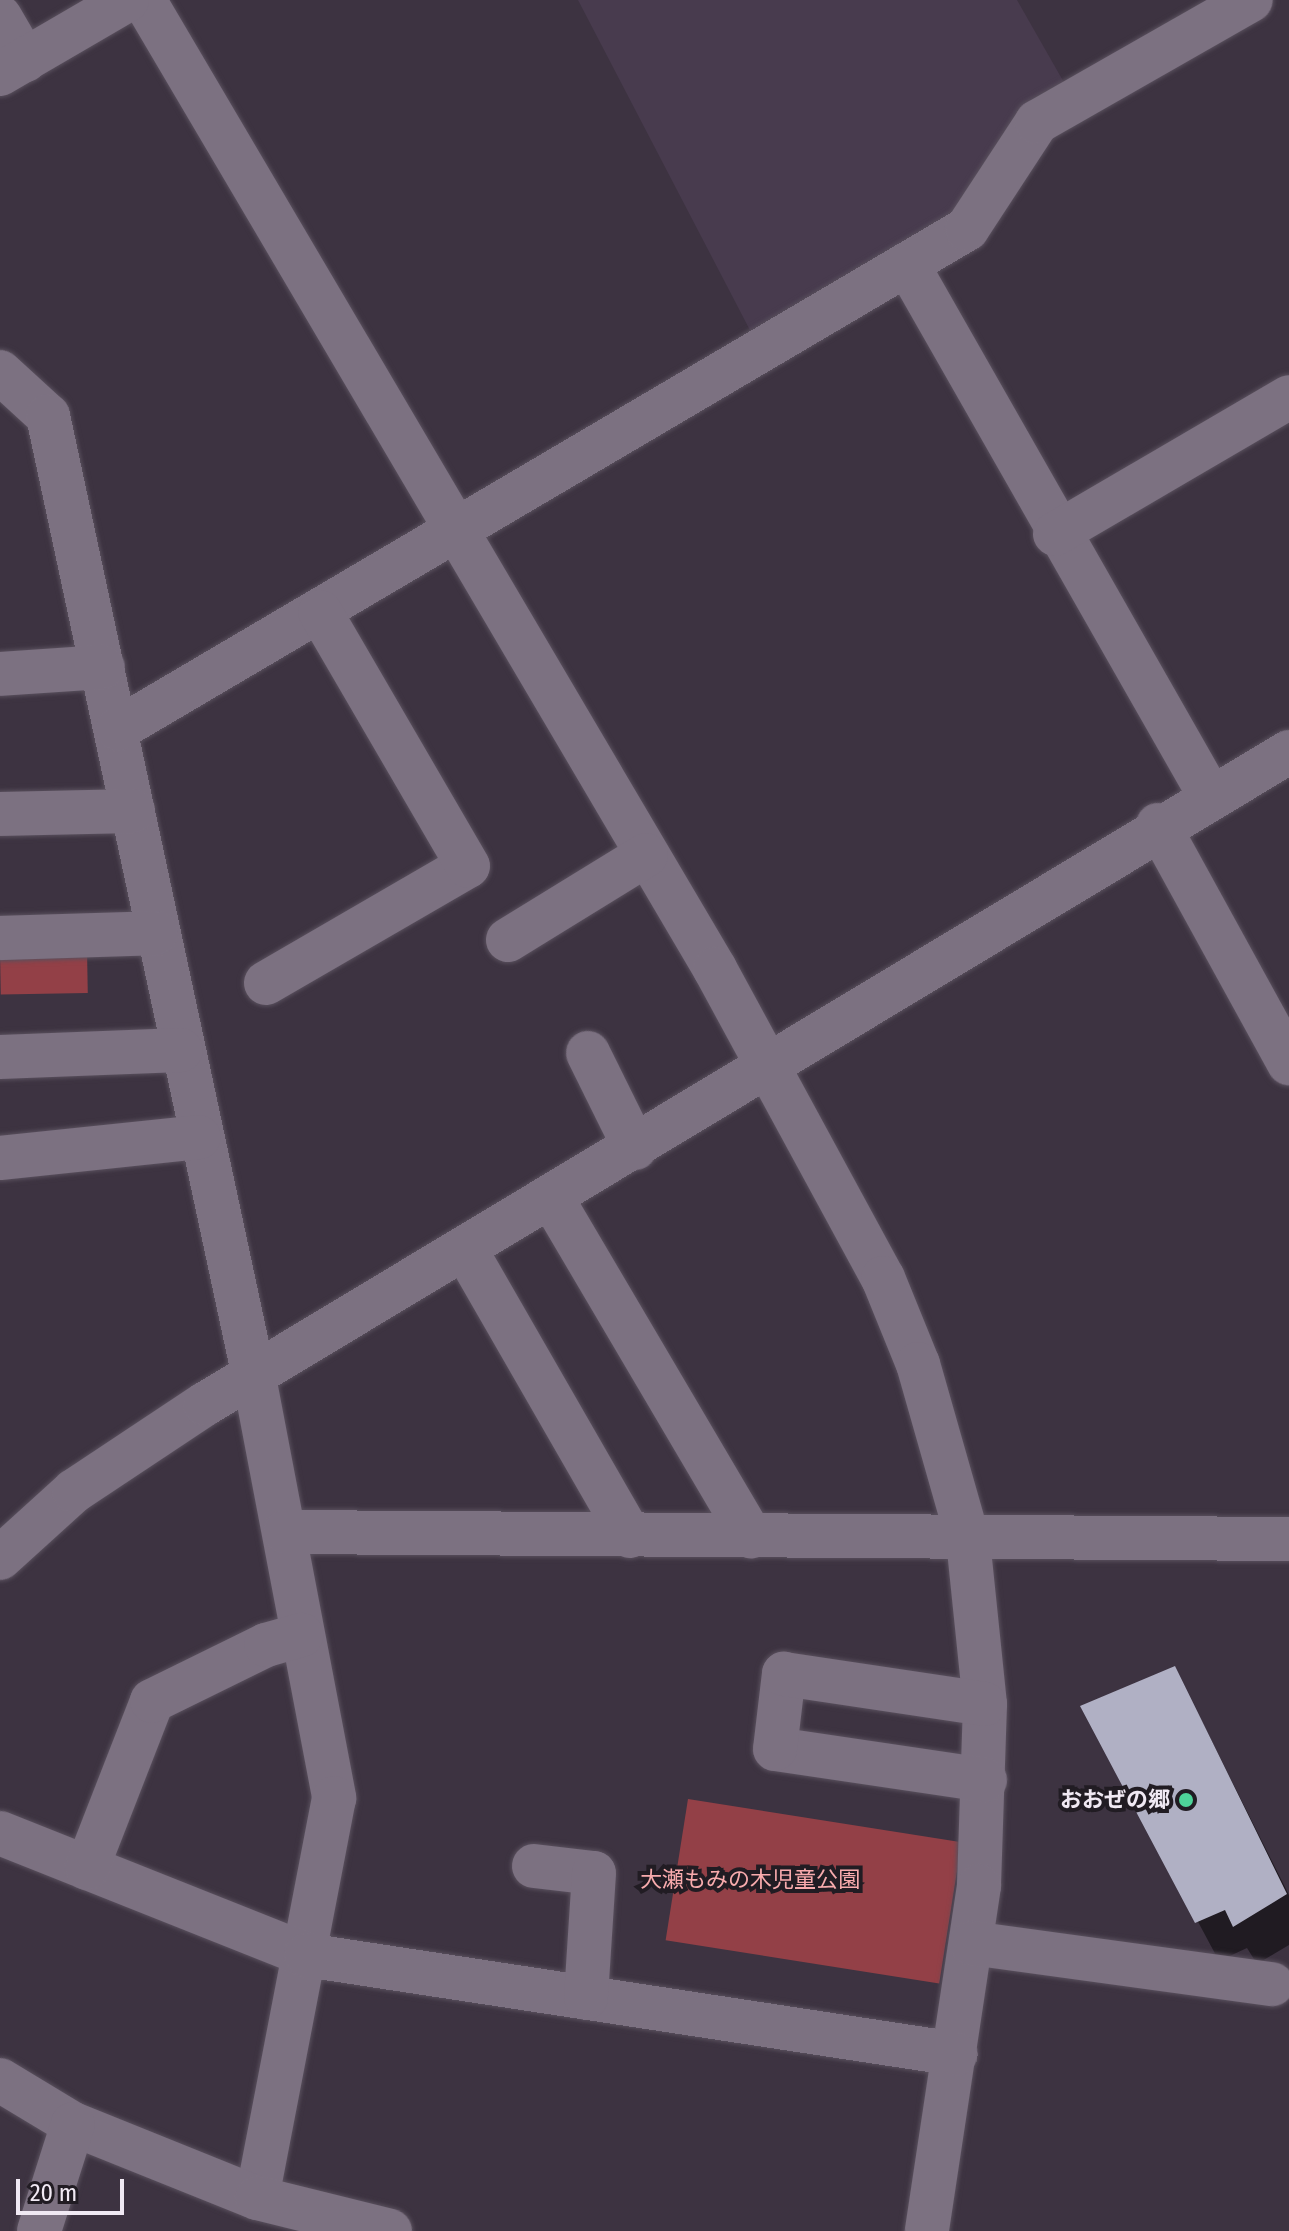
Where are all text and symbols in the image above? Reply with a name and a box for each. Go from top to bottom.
place label: おおぜの郷 [1060,1787,1170,1813]
marker: おおぜの郷 [1177,1791,1195,1809]
park label: 大瀬もみの木児童公園 [640,1867,860,1893]
scale bar [20,2163,128,2213]
text: 20 m [30,2179,77,2207]

